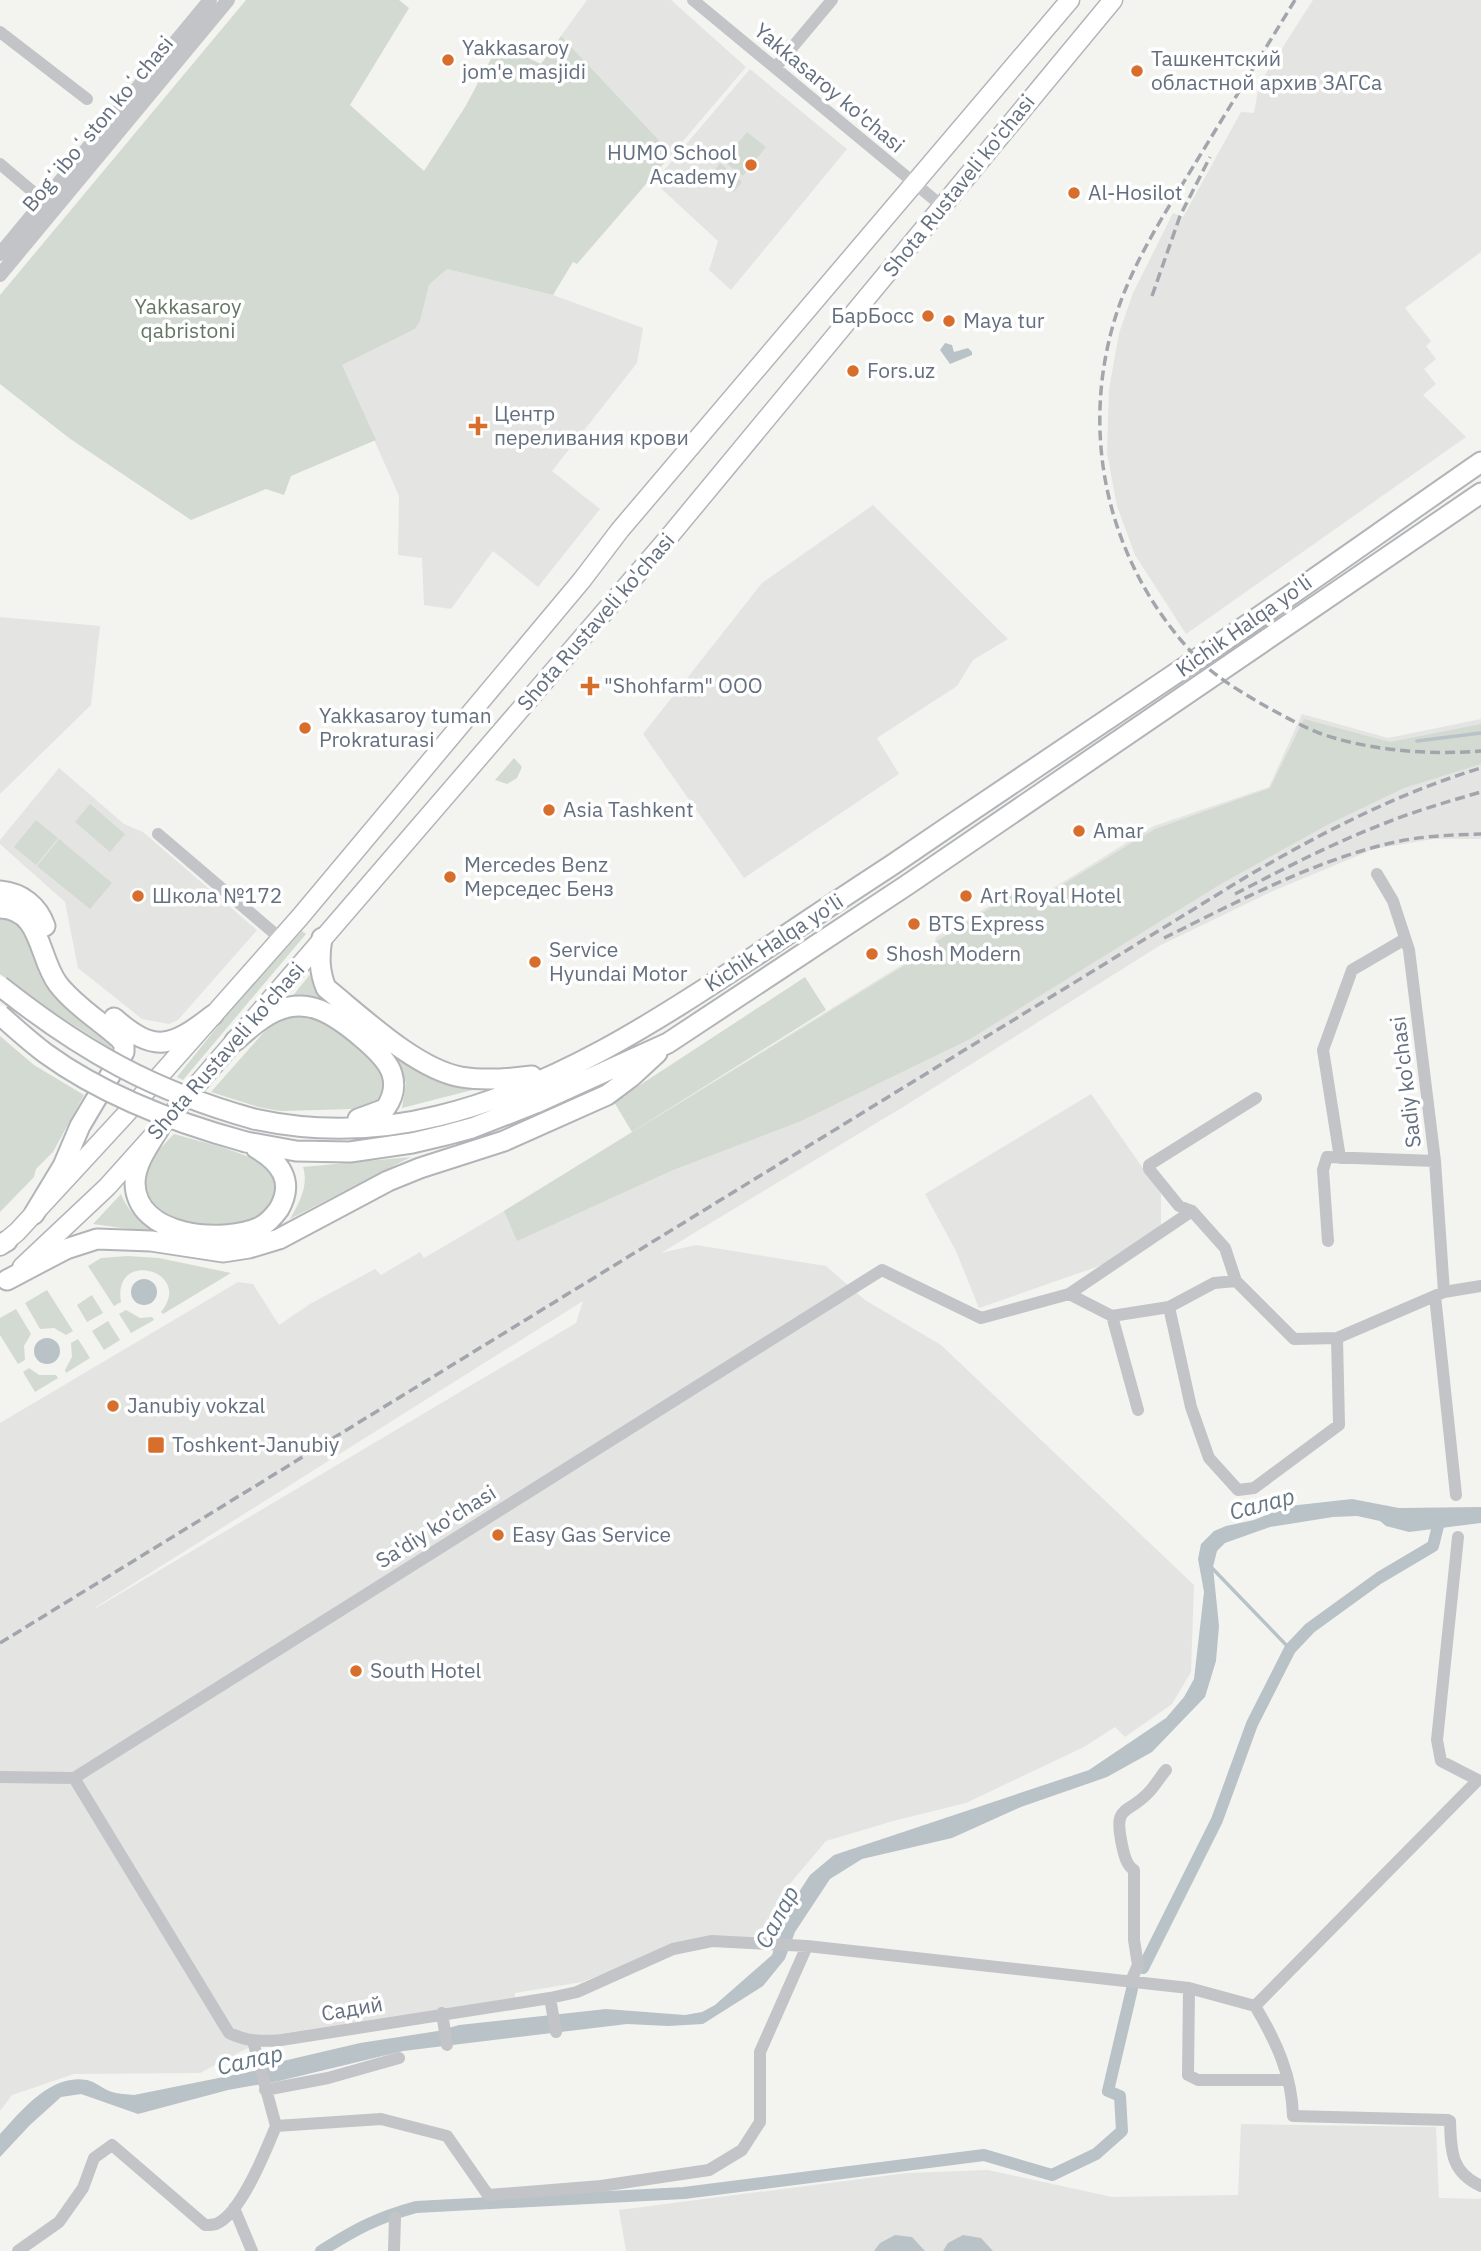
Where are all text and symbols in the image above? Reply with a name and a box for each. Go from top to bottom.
street label: Yakkasaroy ko'chasi [749,16,911,158]
street label: Bogʻiboʻston koʻchasi [15,30,179,217]
place label: Yakkasaroy jom'e masjidi [462,33,586,85]
place label: Ташкентский областной архив ЗАГСа [1151,44,1382,96]
marker: Yakkasaroy jom'e masjidi [440,52,456,68]
marker: Ташкентский областной архив ЗАГСа [1129,63,1145,79]
street label: Shota Rustaveli ko'chasi [876,88,1040,282]
place label: HUMO School Academy [607,138,738,190]
marker: HUMO School Academy [743,157,759,173]
place label: Al-Hosilot [1088,178,1182,206]
marker: Al-Hosilot [1066,185,1082,201]
park label: Yakkasaroy qabristoni [134,292,242,344]
place label: БарБосс [831,301,914,329]
place label: Maya tur [963,306,1045,334]
marker: БарБосс [920,308,936,324]
marker: Maya tur [941,313,957,329]
place label: Fors.uz [867,356,935,384]
marker: Fors.uz [845,363,861,379]
place label: Центр переливания крови [494,399,689,451]
marker: Центр переливания крови [468,416,488,436]
street label: Shota Rustaveli ko'chasi [510,527,680,716]
street label: Kichik Halqa yo'li [1170,568,1317,683]
place label: "Shohfarm" OOO [604,671,763,699]
marker: "Shohfarm" OOO [582,678,598,694]
place label: Yakkasaroy tuman Prokraturasi [319,701,492,753]
marker: Yakkasaroy tuman Prokraturasi [297,720,313,736]
place label: Asia Tashkent [563,795,694,823]
marker: Asia Tashkent [541,802,557,818]
place label: Amar [1093,816,1144,844]
marker: Amar [1071,823,1087,839]
place label: Mercedes Benz Мерседес Бенз [464,850,614,902]
marker: Mercedes Benz Мерседес Бенз [442,869,458,885]
place label: Школа №172 [152,881,282,909]
place label: Art Royal Hotel [980,881,1122,909]
street label: Kichik Halqa yo'li [699,887,848,998]
marker: Школа №172 [130,888,146,904]
marker: Art Royal Hotel [958,888,974,904]
place label: BTS Express [928,909,1045,937]
marker: BTS Express [906,916,922,932]
place label: Service Hyundai Motor [549,935,688,987]
place label: Shosh Modern [886,939,1021,967]
marker: Shosh Modern [864,946,880,962]
marker: Service Hyundai Motor [527,954,543,970]
street label: Shota Rustaveli ko'chasi [140,956,310,1145]
street label: Sadiy ko'chasi [1383,1015,1427,1149]
place label: Janubiy vokzal [127,1391,266,1419]
marker: Janubiy vokzal [105,1398,121,1414]
place label: Toshkent-Janubiy [172,1430,340,1458]
marker: Toshkent-Janubiy [146,1435,166,1455]
street label: Sa'diy ko'chasi [370,1478,501,1574]
water label: Салар [1226,1480,1298,1526]
place label: Easy Gas Service [512,1520,671,1548]
marker: Easy Gas Service [490,1527,506,1543]
place label: South Hotel [370,1656,482,1684]
marker: South Hotel [348,1663,364,1679]
water label: Салар [747,1880,805,1953]
street label: Садий [319,1989,385,2027]
water label: Салар [214,2037,286,2081]

